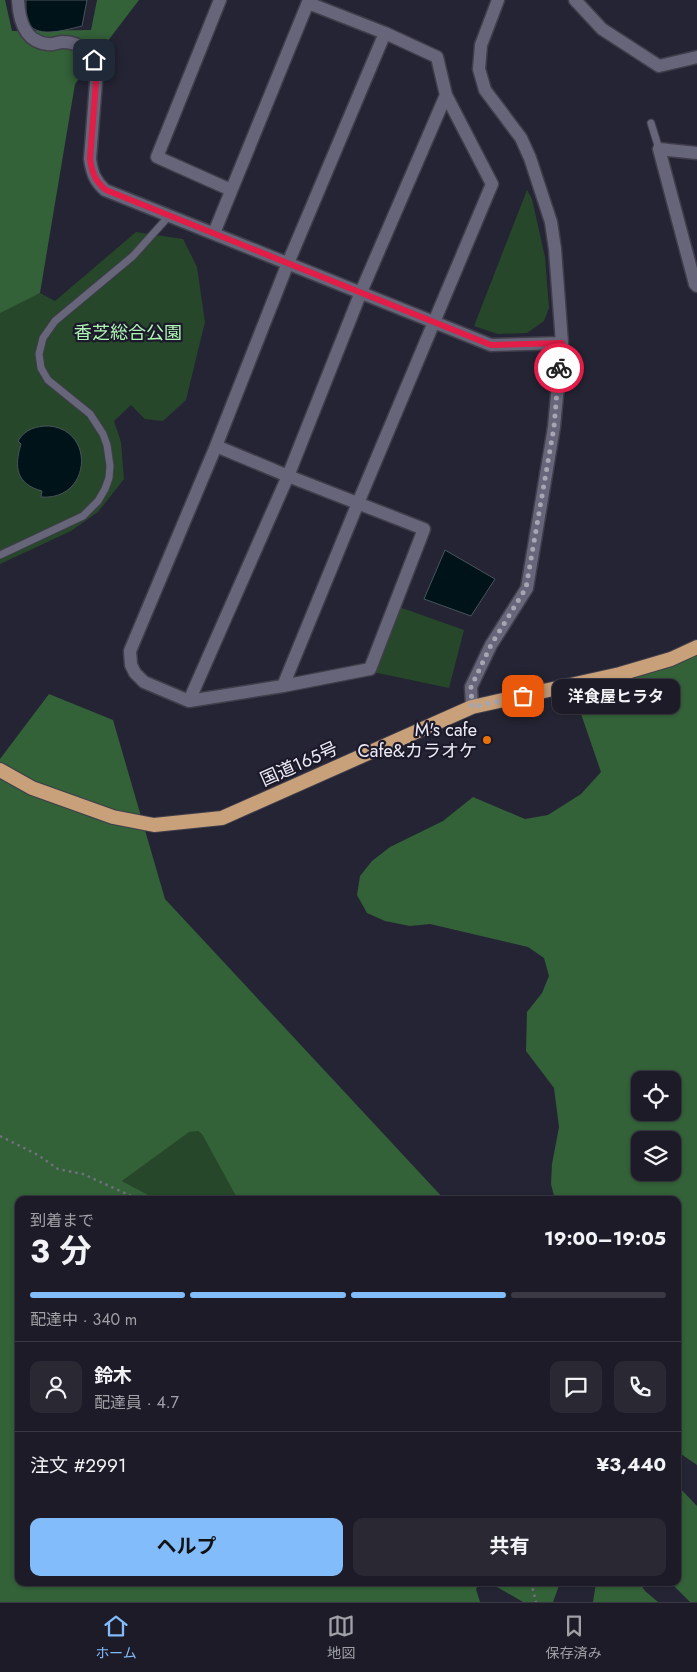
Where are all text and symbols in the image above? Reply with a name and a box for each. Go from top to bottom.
pin [73,39,115,81]
icon: home [80,46,108,74]
park label: 香芝総合公園 [74,320,182,346]
courier [534,343,584,393]
icon: bike [545,354,573,382]
pin [502,675,544,717]
callout: 洋食屋ヒラタ [553,678,680,714]
icon: bag [509,682,537,710]
text: 洋食屋ヒラタ [568,685,664,708]
place label: M's cafe Cafe&カラオケ [357,717,477,764]
marker: M's cafe Cafe&カラオケ [481,734,493,746]
street label: 国道165号 [256,735,342,793]
map controls [631,1071,681,1181]
button: locate [631,1071,681,1121]
button: layers [631,1131,681,1181]
text: 到着まで [30,1209,94,1232]
text: 19:00–19:05 [544,1225,666,1252]
text: 3 分 [30,1228,91,1274]
text: 配達中 · 340 m [30,1308,137,1331]
button: person [30,1361,82,1413]
button: chat [550,1361,602,1413]
button: phone [614,1361,666,1413]
text: 鈴木 [94,1362,132,1389]
text: 配達員 · 4.7 [94,1391,179,1414]
text: ¥3,440 [597,1451,666,1478]
text: 注文 #2991 [30,1452,126,1479]
button: ヘルプ [30,1518,343,1576]
button: 共有 [353,1518,666,1576]
tab: ホーム [95,1612,137,1663]
tab: 地図 [327,1612,355,1663]
tab: 保存済み [546,1612,602,1663]

